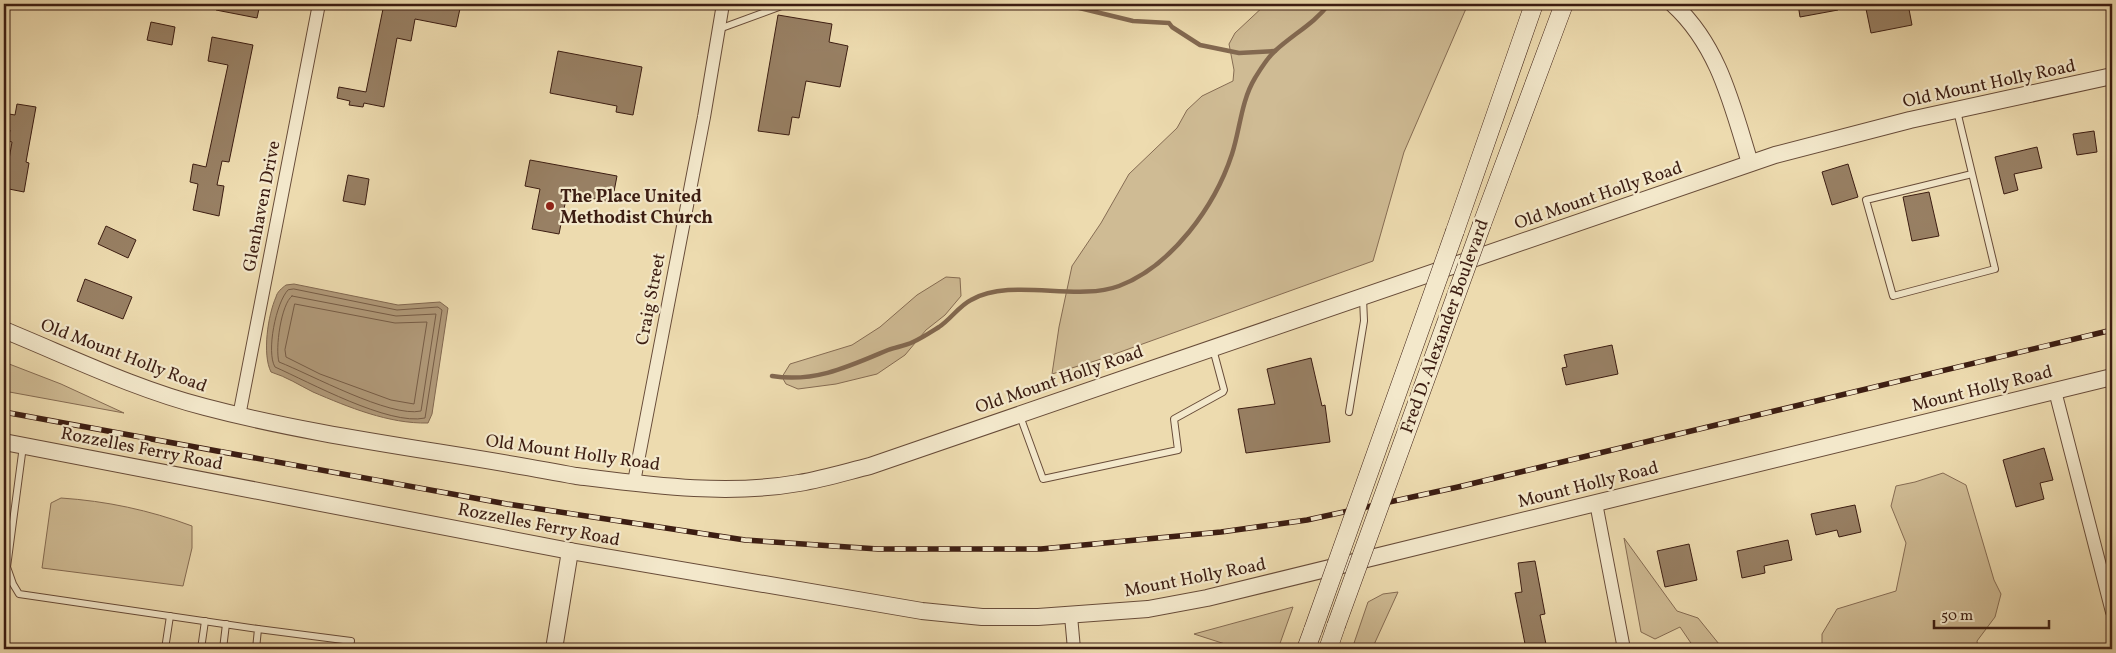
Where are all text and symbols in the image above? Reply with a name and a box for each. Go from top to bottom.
street label: Old Mount Holly Road [1901,54,2078,115]
street label: Glenhaven Drive [237,139,287,274]
street label: Old Mount Holly Road [1511,156,1686,237]
place label: The Place United Methodist Church [560,185,713,231]
marker: The Place United Methodist Church [544,200,556,212]
street label: Fred D. Alexander Boulevard [1395,216,1496,437]
street label: Craig Street [630,251,673,348]
street label: Old Mount Holly Road [37,313,210,400]
street label: Old Mount Holly Road [972,340,1147,421]
street label: Mount Holly Road [1910,360,2055,419]
street label: Rozzelles Ferry Road [58,421,225,477]
street label: Old Mount Holly Road [484,429,662,478]
street label: Mount Holly Road [1516,456,1661,515]
street label: Rozzelles Ferry Road [455,497,622,553]
street label: Mount Holly Road [1122,552,1268,604]
scale bar [1934,598,2048,630]
text: 50 m [1941,606,1973,627]

